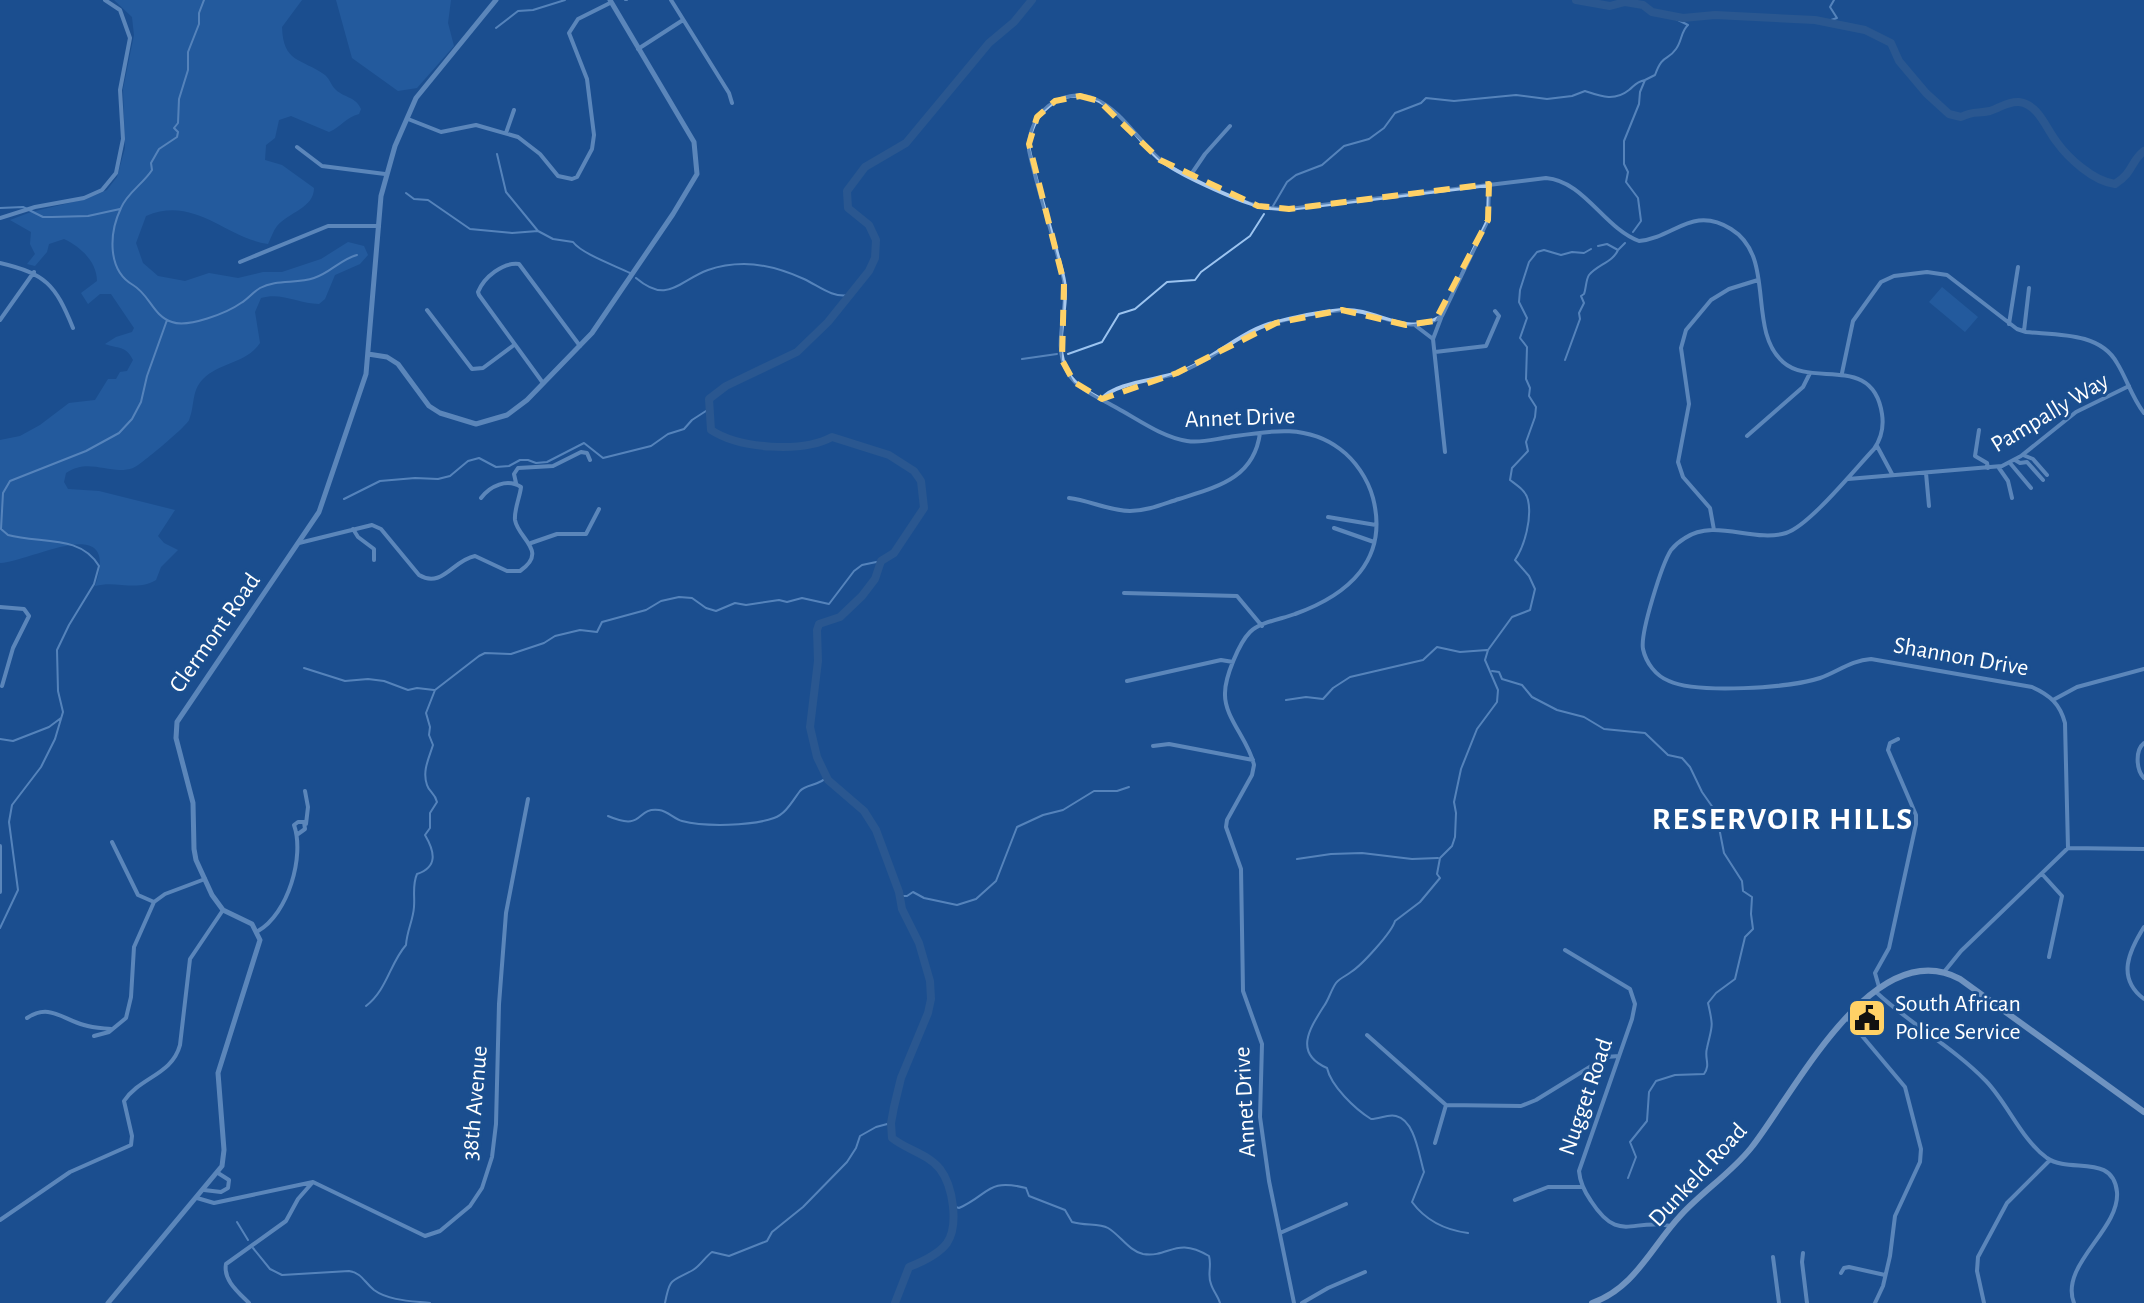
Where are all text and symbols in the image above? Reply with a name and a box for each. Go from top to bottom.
street label: Pampally Way [1987,369,2113,457]
street label: Annet Drive [1184,404,1296,432]
street label: Clermont Road [165,569,265,697]
street label: Shannon Drive [1892,633,2030,681]
district label: RESERVOIR HILLS [1652,803,1914,835]
place label: South African Police Service [1895,992,2021,1044]
public building icon: South African Police Service [1846,997,1888,1039]
street label: Nugget Road [1555,1035,1617,1159]
street label: 38th Avenue [458,1045,492,1161]
street label: Annet Drive [1230,1046,1260,1158]
street label: Dunkeld Road [1644,1119,1752,1231]

